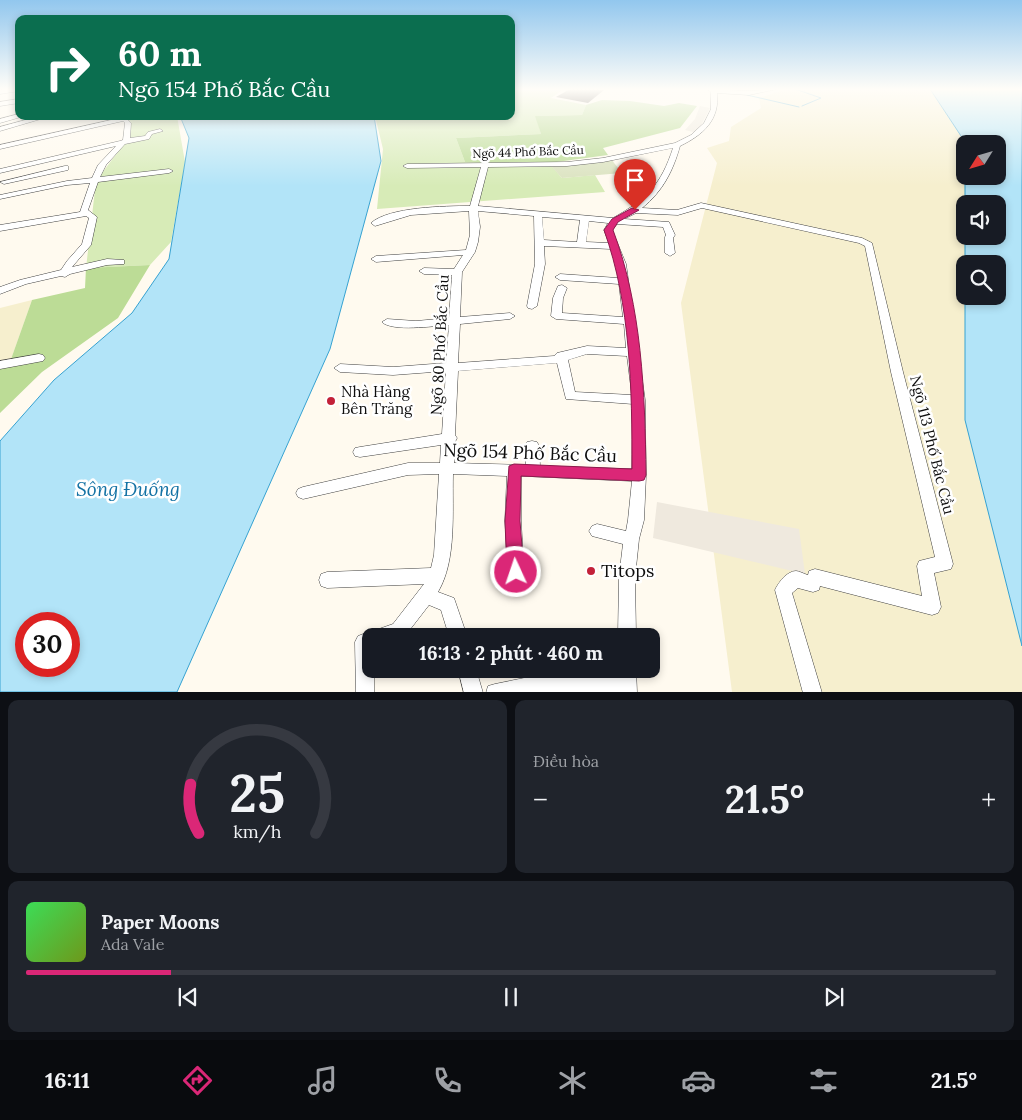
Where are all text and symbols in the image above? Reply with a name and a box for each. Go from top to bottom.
text: 60 m [118,31,202,76]
icon: right [35,35,100,100]
text: Ngõ 154 Phố Bắc Cầu [118,75,331,103]
north arrow [956,135,1006,185]
map controls [956,135,1006,305]
street label: Ngõ 44 Phố Bắc Cầu [472,142,584,161]
pin [614,159,656,210]
icon: arrive [621,166,649,194]
button: sound [956,195,1006,245]
button: search [956,255,1006,305]
street label: Ngõ 80 Phố Bắc Cầu [426,274,453,416]
street label: Ngõ 113 Phố Bắc Cầu [906,373,959,516]
place label: Nhà Hàng Bên Trăng [341,382,413,418]
marker: Nhà Hàng Bên Trăng [325,395,337,407]
street label: Ngõ 154 Phố Bắc Cầu [443,438,618,467]
water label: Sông Đuống [76,477,180,501]
position arrow [489,545,541,597]
place label: Titops [601,559,654,582]
marker: Titops [585,565,597,577]
speed limit sign: 30 [15,612,80,677]
text: 16:13 · 2 phút · 460 m [419,641,603,665]
text: Điều hòa [533,751,599,771]
text: 25 [230,760,285,826]
text: 21.5° [725,775,804,823]
text: − [533,782,548,818]
text: + [981,782,996,818]
text: km/h [233,820,282,843]
text: Paper Moons [101,910,220,934]
text: Ada Vale [101,934,164,954]
icon: previous [174,983,202,1011]
icon: pause [497,983,525,1011]
icon: next [820,983,848,1011]
icon: directions [180,1063,215,1098]
icon: music [305,1063,340,1098]
icon: phone [430,1063,465,1098]
icon: climate [555,1063,590,1098]
icon: car [681,1063,716,1098]
icon: filters [806,1063,841,1098]
text: 16:11 [45,1066,90,1094]
text: 21.5° [931,1066,977,1094]

